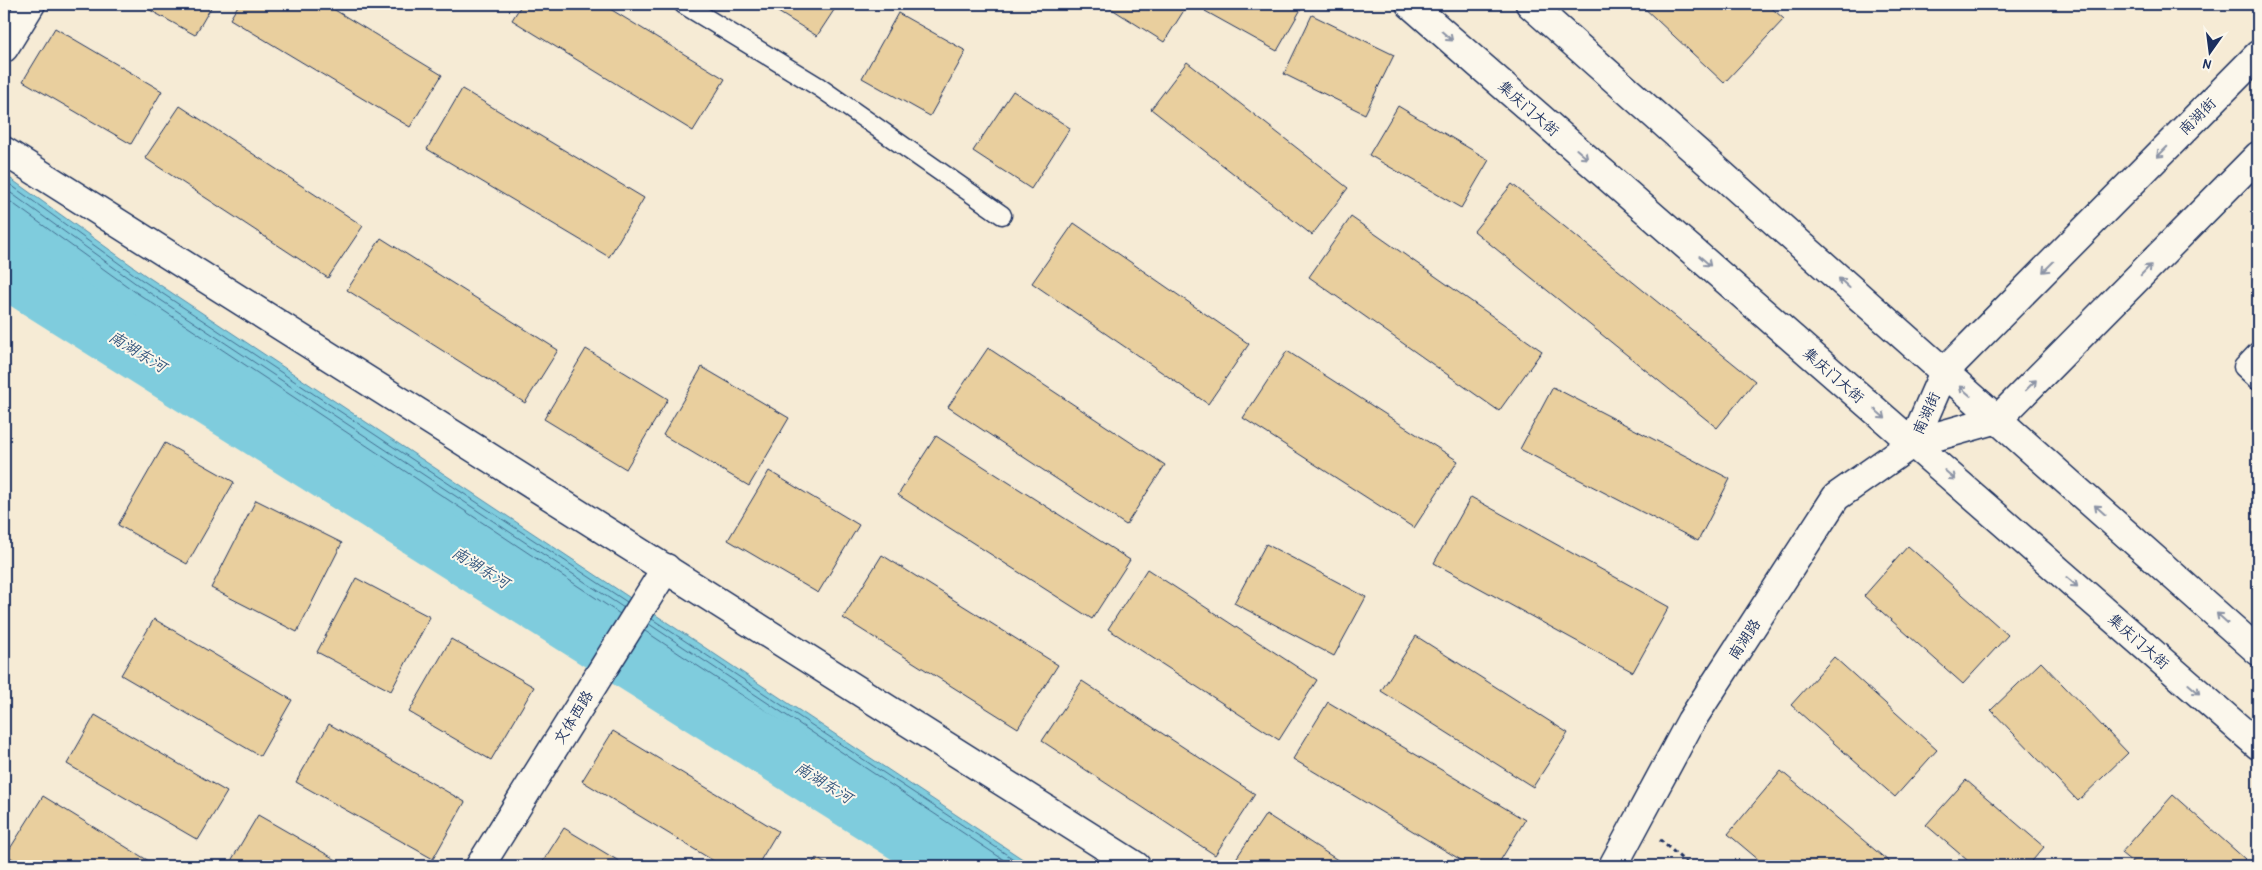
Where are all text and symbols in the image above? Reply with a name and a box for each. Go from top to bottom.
north arrow [2184,28,2234,78]
one-way arrow [1440,30,1453,42]
text: N [2200,55,2213,75]
street label: 集庆门大街 [1494,75,1564,141]
street label: 南湖街 [2174,93,2220,139]
one-way arrow [2156,146,2169,158]
one-way arrow [1576,149,1589,160]
one-way arrow [1698,256,1711,267]
one-way arrow [2042,261,2054,274]
one-way arrow [2140,263,2152,276]
one-way arrow [1837,277,1850,289]
water label: 南湖东河 [105,325,174,379]
street label: 集庆门大街 [1799,342,1869,408]
one-way arrow [2025,379,2038,391]
one-way arrow [1959,385,1972,397]
street label: 南湖街 [1907,388,1945,438]
one-way arrow [1873,409,1886,420]
one-way arrow [1943,470,1956,481]
one-way arrow [2094,504,2107,516]
water label: 南湖东河 [448,541,517,595]
one-way arrow [2065,577,2078,588]
street label: 集庆门大街 [2104,608,2174,674]
one-way arrow [2215,612,2228,624]
street label: 南湖路 [1723,614,1765,664]
one-way arrow [2188,684,2201,695]
street label: 文体西路 [548,686,598,748]
water label: 南湖东河 [791,756,860,810]

